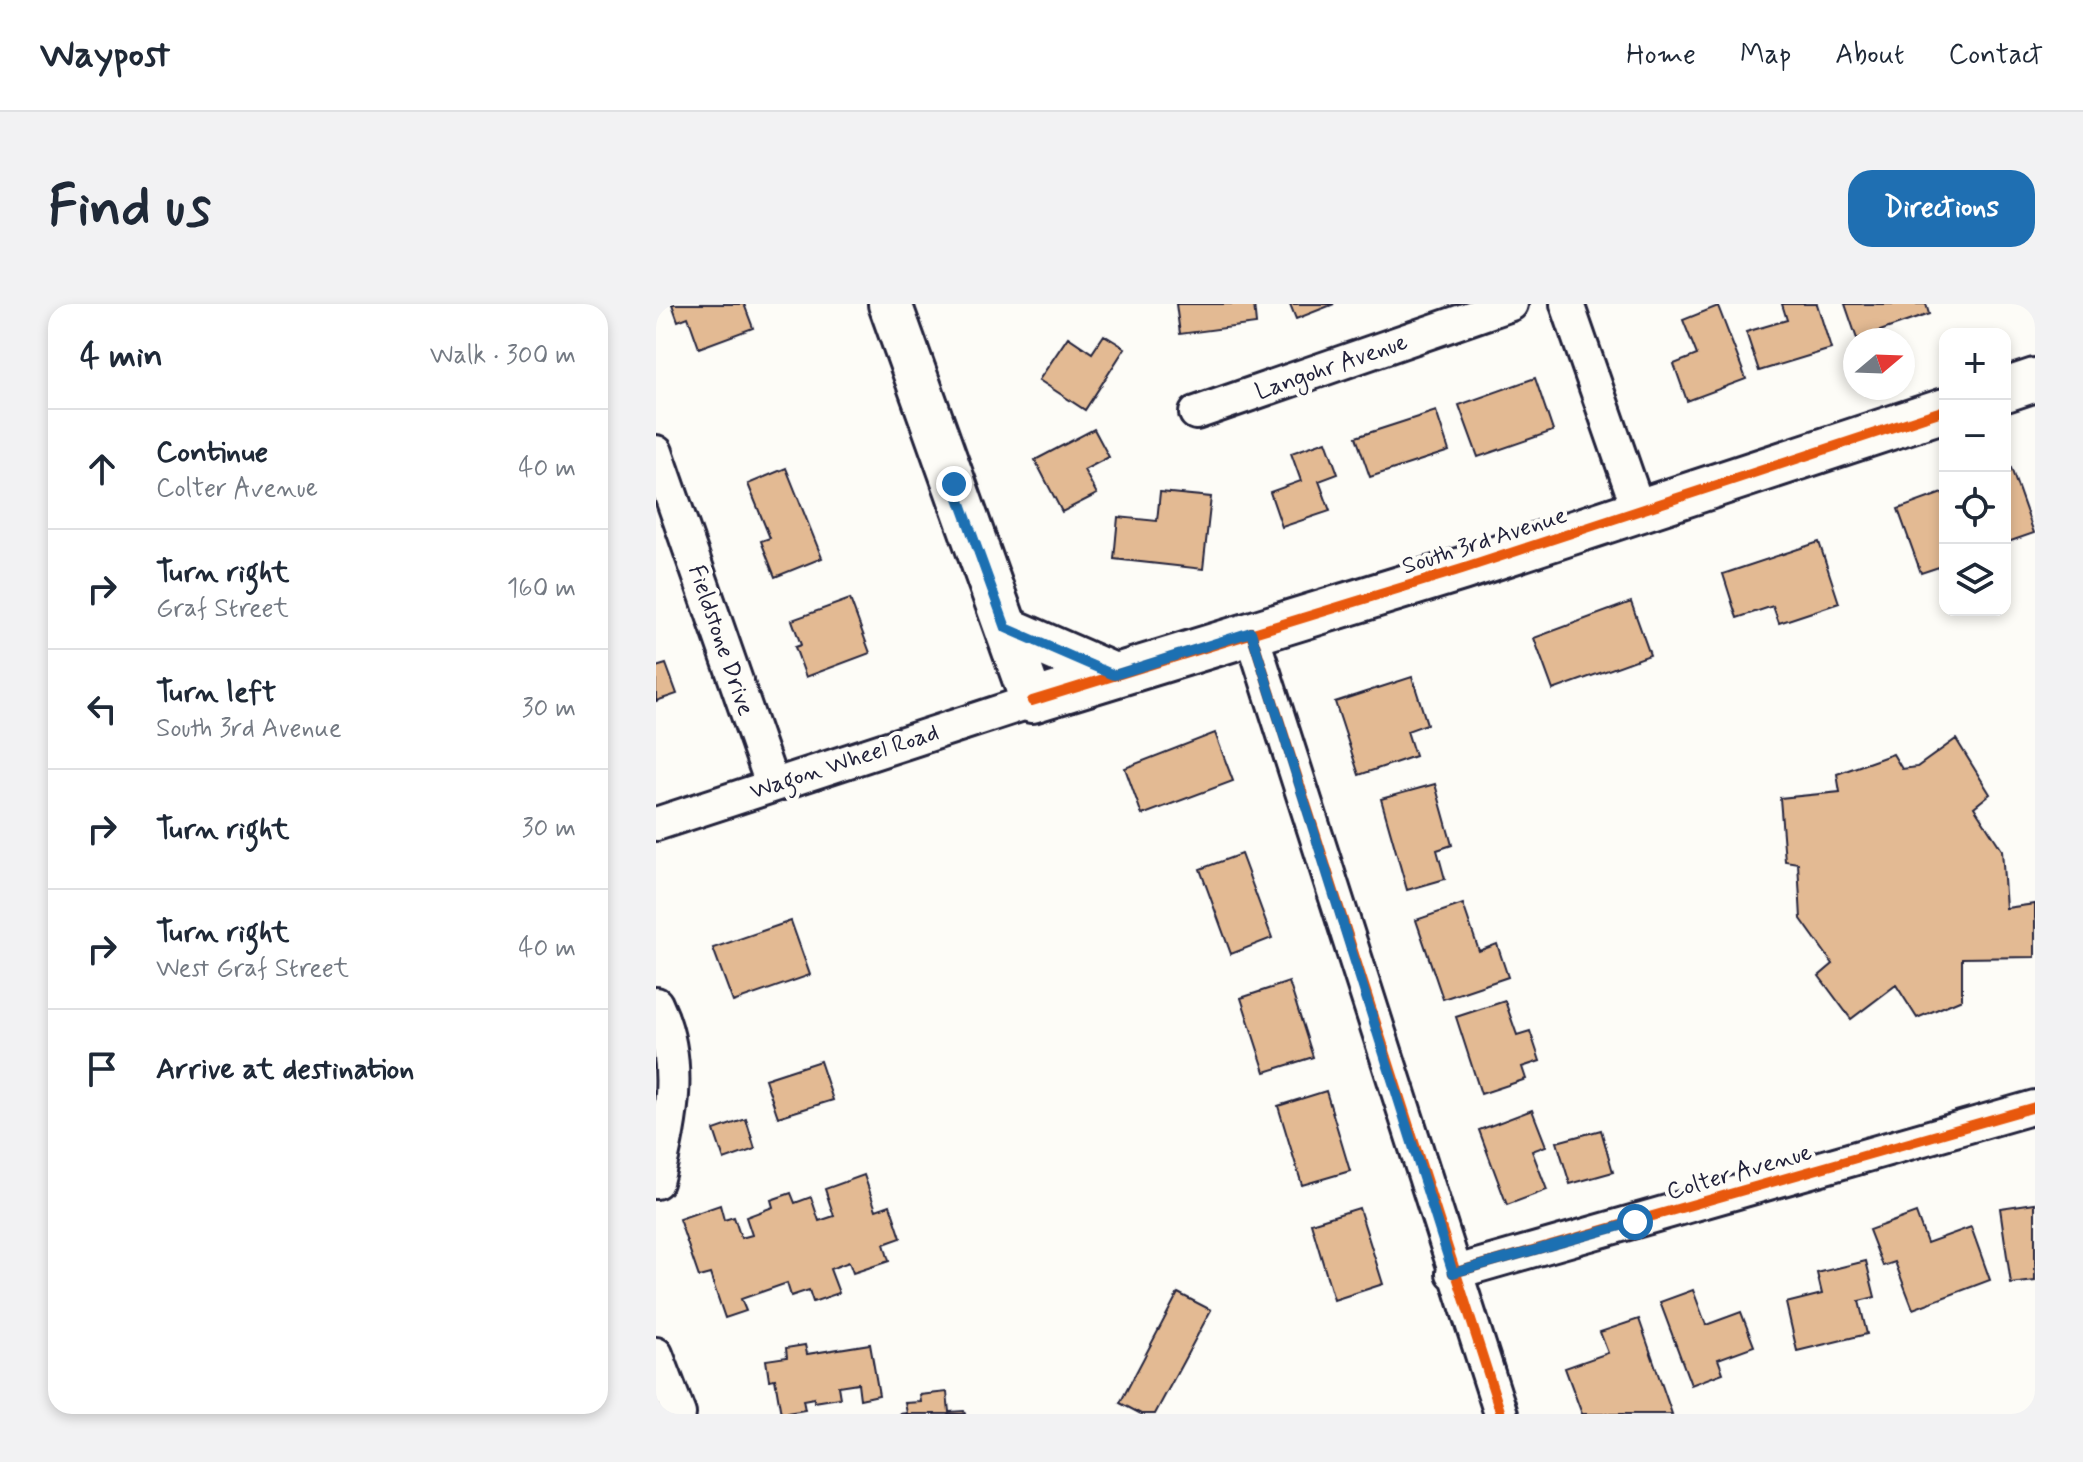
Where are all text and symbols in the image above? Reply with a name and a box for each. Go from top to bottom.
text: Waypost [40,31,170,80]
text: Home [1626,37,1696,74]
text: Map [1740,37,1791,74]
text: About [1835,37,1904,74]
text: Contact [1948,37,2043,74]
button: Directions [1848,170,2035,247]
text: Find us [48,172,211,245]
street label: Langohr Avenue [1251,327,1412,410]
north arrow [1843,328,1915,400]
map controls [1939,328,2011,616]
button: + [1939,328,2011,400]
text: 4 min [80,334,163,379]
text: Walk · 300 m [430,339,576,373]
button: − [1939,400,2011,472]
text: Continue [156,433,268,472]
icon: ahead [80,447,124,491]
text: 40 m [518,452,576,486]
route end [936,466,972,502]
text: Colter Avenue [156,472,318,506]
button: locate [1939,472,2011,544]
street label: South 3rd Avenue [1398,500,1571,583]
button: layers [1939,544,2011,616]
text: Turn right [156,553,289,592]
street label: Fieldstone Drive [680,561,761,720]
icon: right [80,567,124,611]
text: 160 m [507,572,576,606]
text: Graf Street [156,592,289,626]
text: Turn left [156,673,276,712]
icon: left [80,687,124,731]
text: 30 m [522,692,576,726]
text: South 3rd Avenue [156,712,342,746]
street label: Wagon Wheel Road [746,717,944,810]
icon: right [80,807,124,851]
text: Turn right [156,810,289,849]
text: 30 m [522,812,576,846]
text: Turn right [156,913,289,952]
icon: right [80,927,124,971]
text: 40 m [518,932,576,966]
text: West Graf Street [156,952,349,986]
icon: arrive [80,1047,124,1091]
text: Arrive at destination [156,1050,414,1089]
street label: Colter Avenue [1663,1137,1816,1208]
route start [1617,1204,1653,1240]

